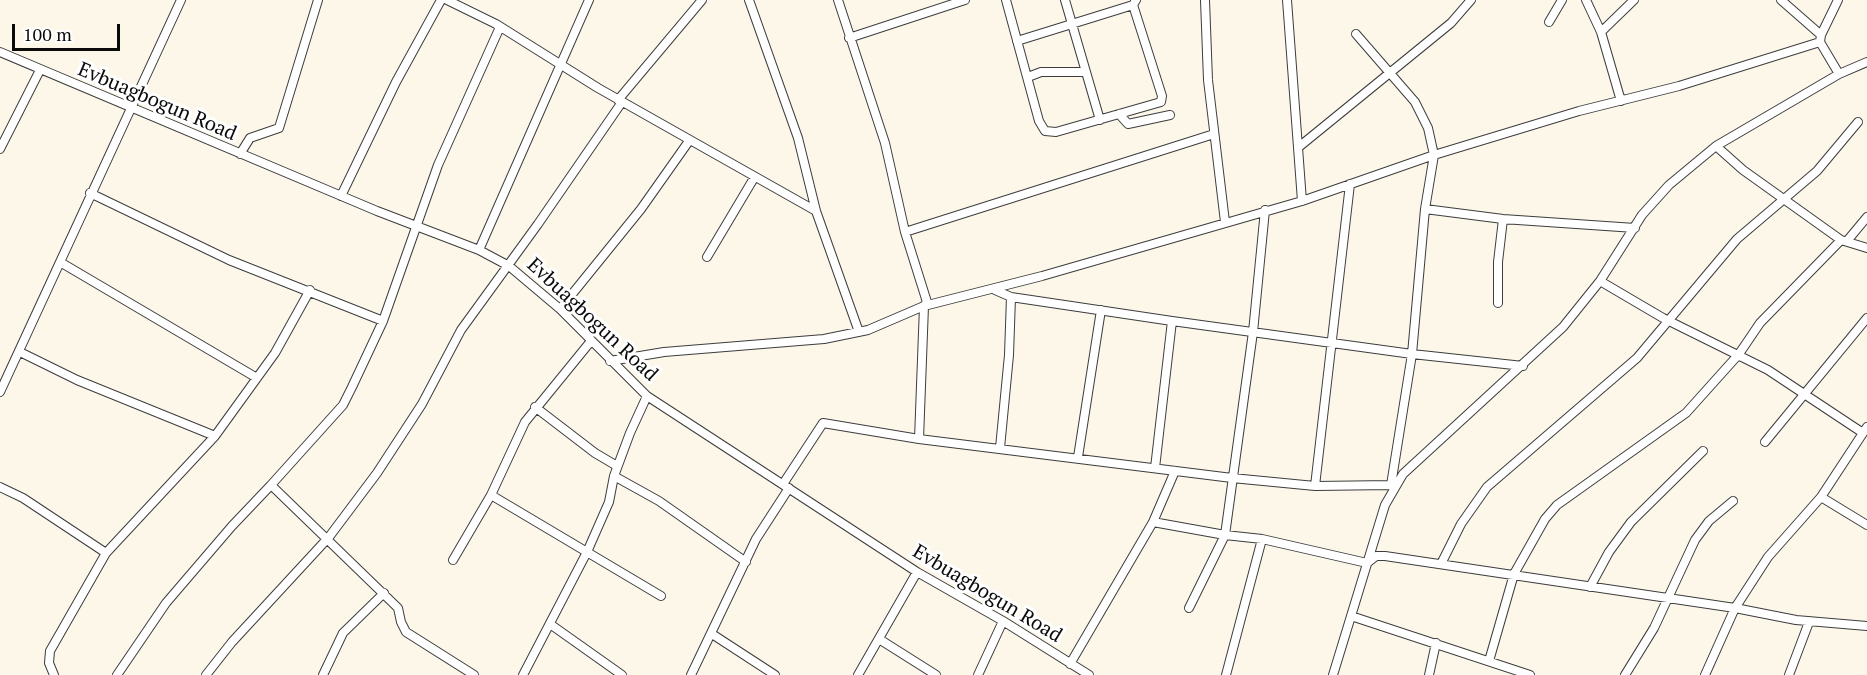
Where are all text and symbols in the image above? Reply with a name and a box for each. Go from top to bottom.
scale bar [15,12,123,50]
text: 100 m [23,22,72,46]
street label: Evbuagbogun Road [74,58,240,146]
street label: Evbuagbogun Road [522,253,662,387]
street label: Evbuagbogun Road [908,540,1066,648]

